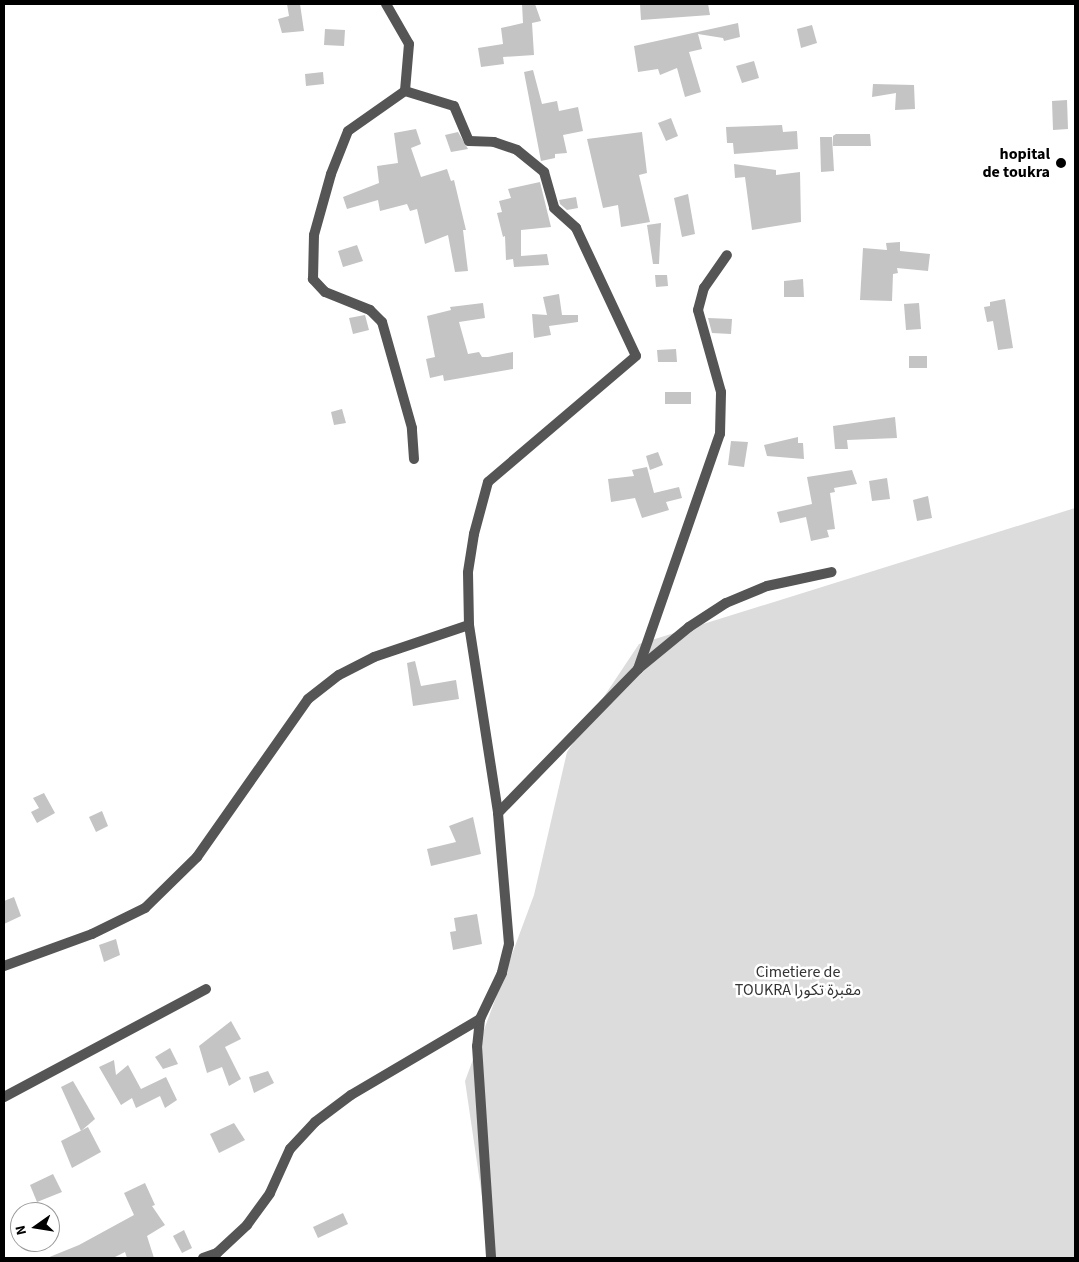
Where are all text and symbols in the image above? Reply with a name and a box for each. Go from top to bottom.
place label: hopital de toukra [982,144,1050,182]
marker: hopital de toukra [1054,156,1068,170]
park label: Cimetiere de TOUKRA مقبرة تكورا [735,962,861,1000]
north arrow [10,1202,60,1252]
text: N [11,1223,32,1237]

